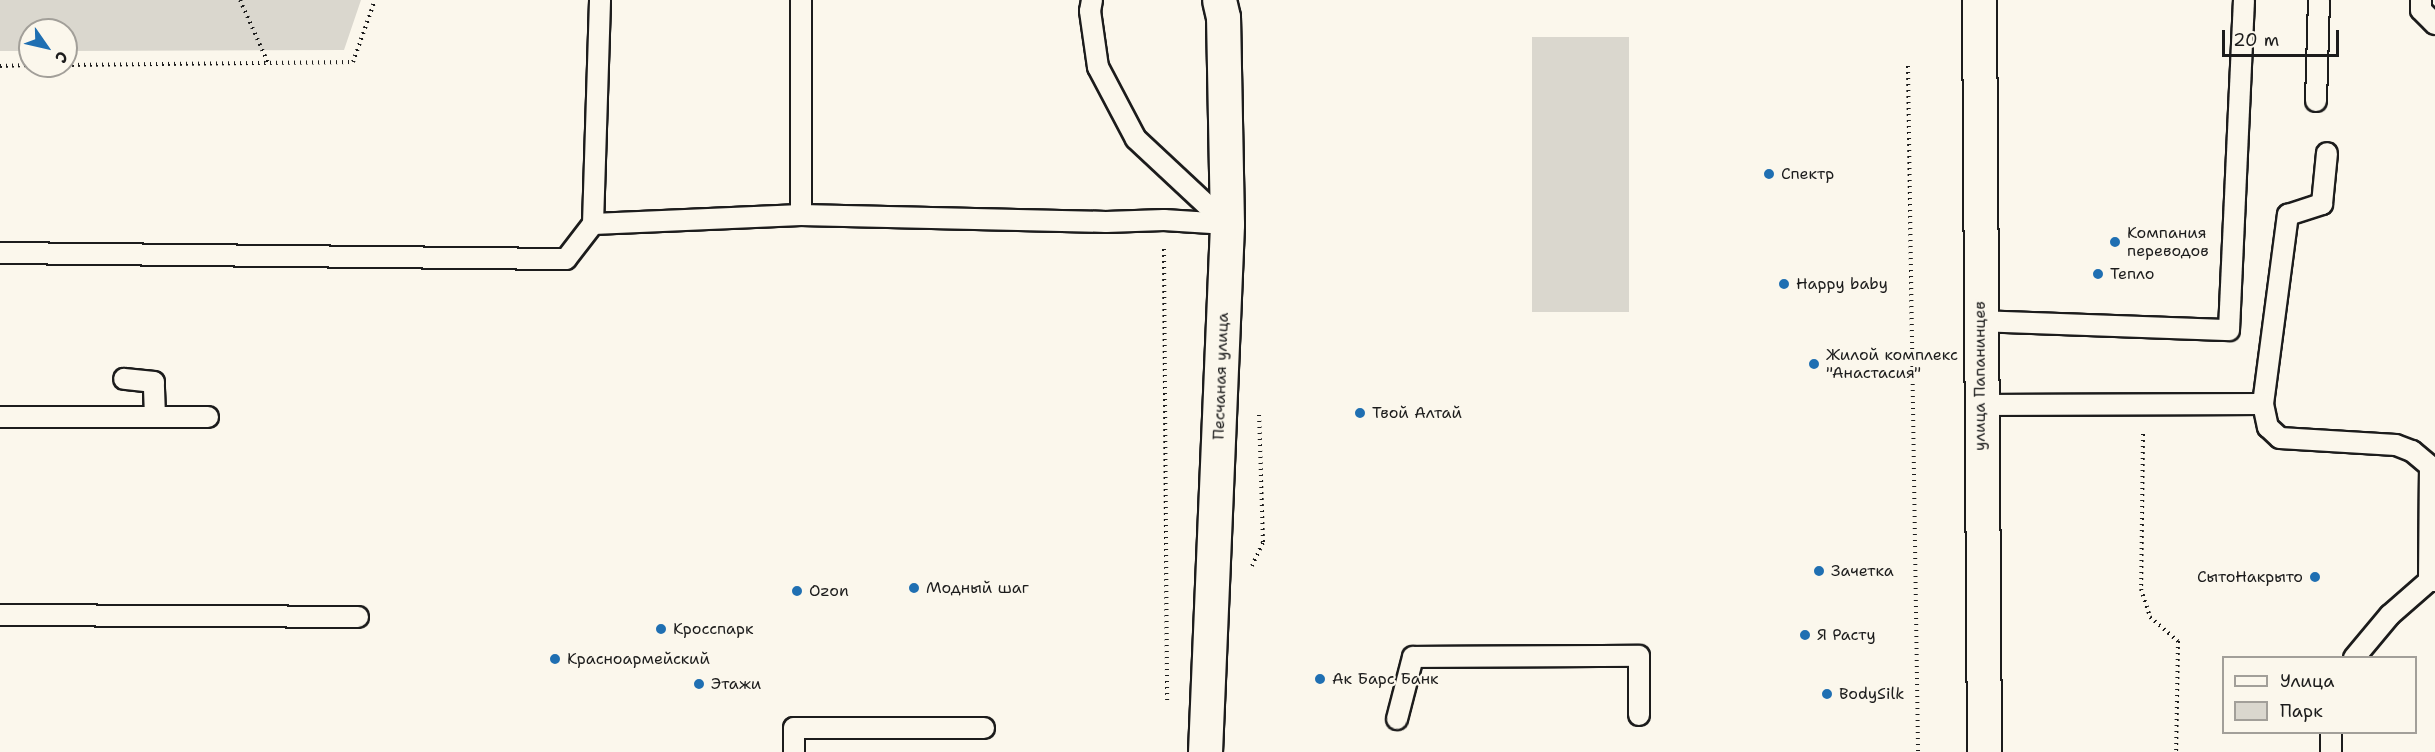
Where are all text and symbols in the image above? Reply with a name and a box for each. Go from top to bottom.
north arrow [18,18,78,78]
scale bar [2225,18,2342,56]
text: 20 m [2233,28,2279,52]
text: С [50,47,73,67]
place label: Спектр [1781,164,1834,184]
marker: Спектр [1762,167,1776,181]
place label: Компания переводов [2127,223,2209,261]
marker: Компания переводов [2108,235,2122,249]
place label: Тепло [2110,264,2154,284]
marker: Тепло [2091,267,2105,281]
place label: Happy baby [1796,274,1888,294]
marker: Happy baby [1777,277,1791,291]
street label: улица Папанинцев [1970,301,1990,451]
street label: Песчаная улица [1209,312,1233,440]
place label: Жилой комплекс "Анастасия" [1826,345,1958,383]
marker: Жилой комплекс "Анастасия" [1807,357,1821,371]
place label: Твой Алтай [1372,403,1462,423]
marker: Твой Алтай [1353,406,1367,420]
place label: Зачетка [1831,561,1894,581]
marker: Зачетка [1812,564,1826,578]
place label: СытоНакрыто [2197,567,2303,587]
marker: СытоНакрыто [2308,570,2322,584]
place label: Модный шаг [926,578,1029,598]
place label: Ozon [809,581,849,601]
marker: Модный шаг [907,581,921,595]
marker: Ozon [790,584,804,598]
place label: Кросспарк [673,619,753,639]
marker: Кросспарк [654,622,668,636]
place label: Я Расту [1817,625,1876,645]
marker: Я Расту [1798,628,1812,642]
place label: Красноармейский [567,649,710,669]
marker: Красноармейский [548,652,562,666]
legend [2222,656,2417,734]
place label: Ак Барс Банк [1332,669,1439,689]
text: Улица [2280,669,2334,693]
marker: Ак Барс Банк [1313,672,1327,686]
place label: Этажи [711,674,761,694]
marker: Этажи [692,677,706,691]
place label: BodySilk [1839,684,1904,704]
marker: BodySilk [1820,687,1834,701]
text: Парк [2280,699,2323,723]

